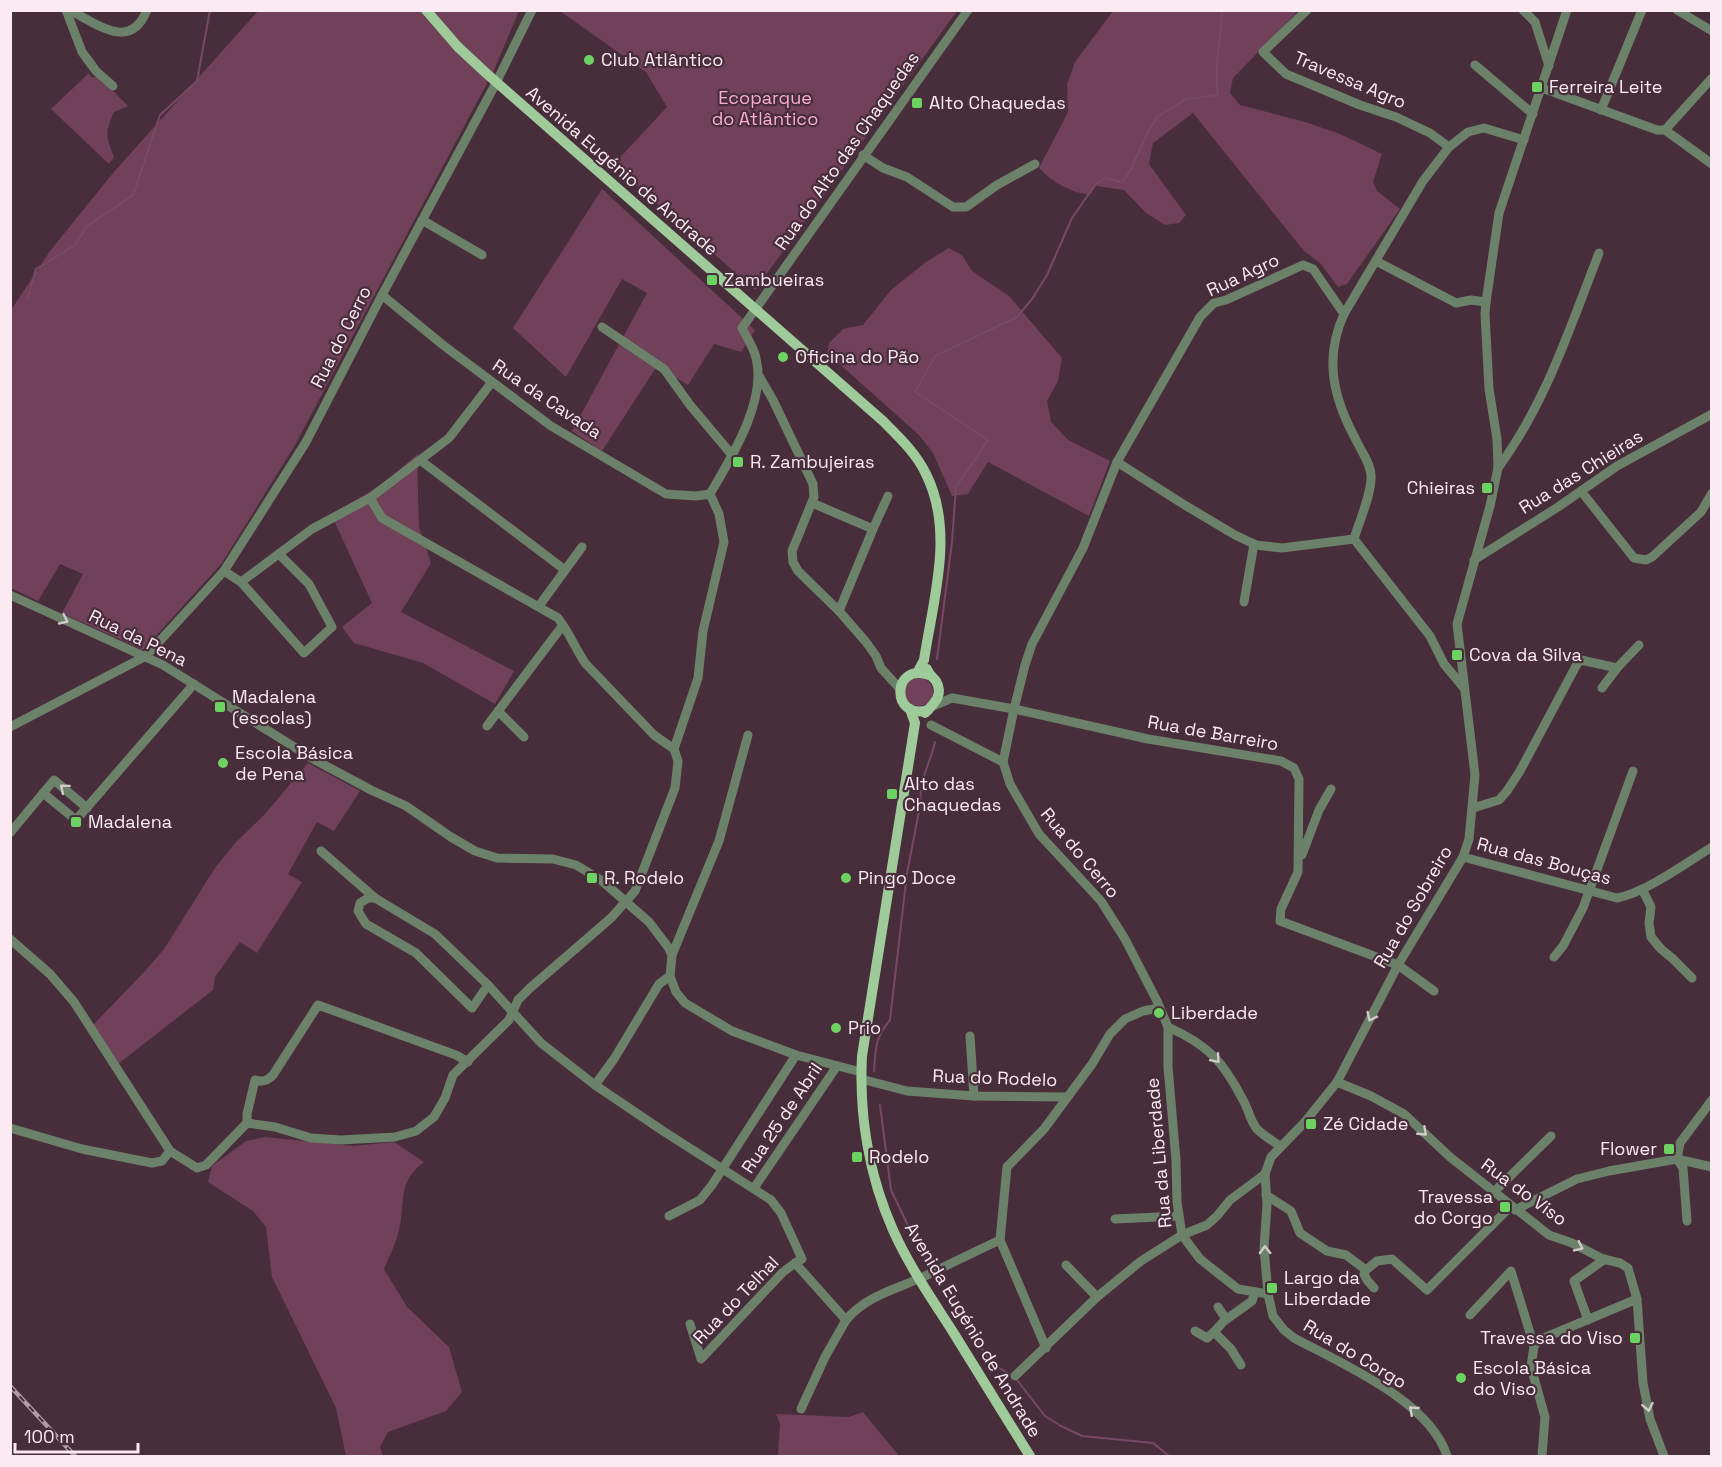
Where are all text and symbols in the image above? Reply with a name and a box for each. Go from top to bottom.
street label: Travessa Agro [1291,46,1410,114]
street label: Rua do Alto das Chaquedas [769,47,924,254]
place label: Club Atlântico [601,48,723,71]
marker: Club Atlântico [582,53,596,67]
place label: Ferreira Leite [1549,75,1662,98]
marker: Ferreira Leite [1530,80,1544,94]
street label: Avenida Eugénio de Andrade [522,81,723,260]
park label: Ecoparque do Atlântico [712,86,818,130]
place label: Alto Chaquedas [929,91,1066,114]
marker: Alto Chaquedas [910,96,924,110]
street label: Rua Agro [1203,248,1283,301]
place label: Zambueiras [724,268,824,291]
marker: Zambueiras [705,273,719,287]
street label: Rua do Cerro [305,282,376,392]
place label: Oficina do Pão [795,345,919,368]
marker: Oficina do Pão [776,350,790,364]
street label: Rua da Cavada [488,354,606,444]
street label: Rua das Chieiras [1515,424,1647,519]
place label: R. Zambujeiras [750,450,875,473]
marker: R. Zambujeiras [731,455,745,469]
place label: Chieiras [1407,476,1475,499]
marker: Chieiras [1480,481,1494,495]
street label: Rua da Pena [85,604,191,671]
one-way arrow [57,613,68,625]
place label: Cova da Silva [1469,643,1582,666]
marker: Cova da Silva [1450,648,1464,662]
place label: Madalena (escolas) [232,685,316,729]
marker: Madalena (escolas) [213,700,227,714]
street label: Rua de Barreiro [1146,710,1280,755]
place label: Escola Básica de Pena [235,741,353,785]
marker: Escola Básica de Pena [216,756,230,770]
place label: Alto das Chaquedas [904,772,1001,816]
one-way arrow [60,785,71,796]
marker: Alto das Chaquedas [885,787,899,801]
street label: Rua do Cerro [1036,803,1125,903]
place label: Madalena [88,810,172,833]
marker: Madalena [69,815,83,829]
street label: Rua das Bouças [1475,832,1614,889]
street label: Rua do Sobreiro [1368,841,1457,972]
place label: R. Rodelo [604,866,684,889]
place label: Pingo Doce [858,866,956,889]
marker: R. Rodelo [585,871,599,885]
marker: Pingo Doce [839,871,853,885]
place label: Liberdade [1171,1001,1258,1024]
marker: Liberdade [1152,1006,1166,1020]
one-way arrow [1367,1011,1378,1022]
place label: Prio [848,1016,881,1039]
marker: Prio [829,1021,843,1035]
one-way arrow [1209,1052,1220,1063]
street label: Rua 25 de Abril [736,1058,827,1178]
street label: Rua do Rodelo [932,1064,1058,1091]
street label: Rua da Liberdade [1140,1077,1177,1229]
place label: Zé Cidade [1323,1112,1408,1135]
marker: Zé Cidade [1304,1117,1318,1131]
one-way arrow [1417,1125,1427,1136]
place label: Flower [1600,1137,1657,1160]
marker: Flower [1662,1142,1676,1156]
place label: Rodelo [869,1145,929,1168]
marker: Rodelo [850,1150,864,1164]
street label: Rua do Viso [1477,1153,1572,1230]
place label: Travessa do Corgo [1414,1185,1493,1229]
marker: Travessa do Corgo [1498,1200,1512,1214]
street label: Avenida Eugénio de Andrade [900,1218,1047,1442]
one-way arrow [1573,1239,1584,1251]
one-way arrow [1259,1245,1271,1254]
street label: Rua do Telhal [688,1251,783,1349]
place label: Largo da Liberdade [1284,1266,1371,1310]
marker: Largo da Liberdade [1265,1281,1279,1295]
street label: Rua do Corgo [1299,1314,1411,1393]
place label: Travessa do Viso [1480,1326,1623,1349]
marker: Travessa do Viso [1628,1331,1642,1345]
place label: Escola Básica do Viso [1473,1356,1591,1400]
marker: Escola Básica do Viso [1454,1371,1468,1385]
one-way arrow [1641,1402,1654,1412]
one-way arrow [1409,1406,1420,1417]
scale bar [15,1416,138,1454]
text: 100 m [24,1425,75,1448]

